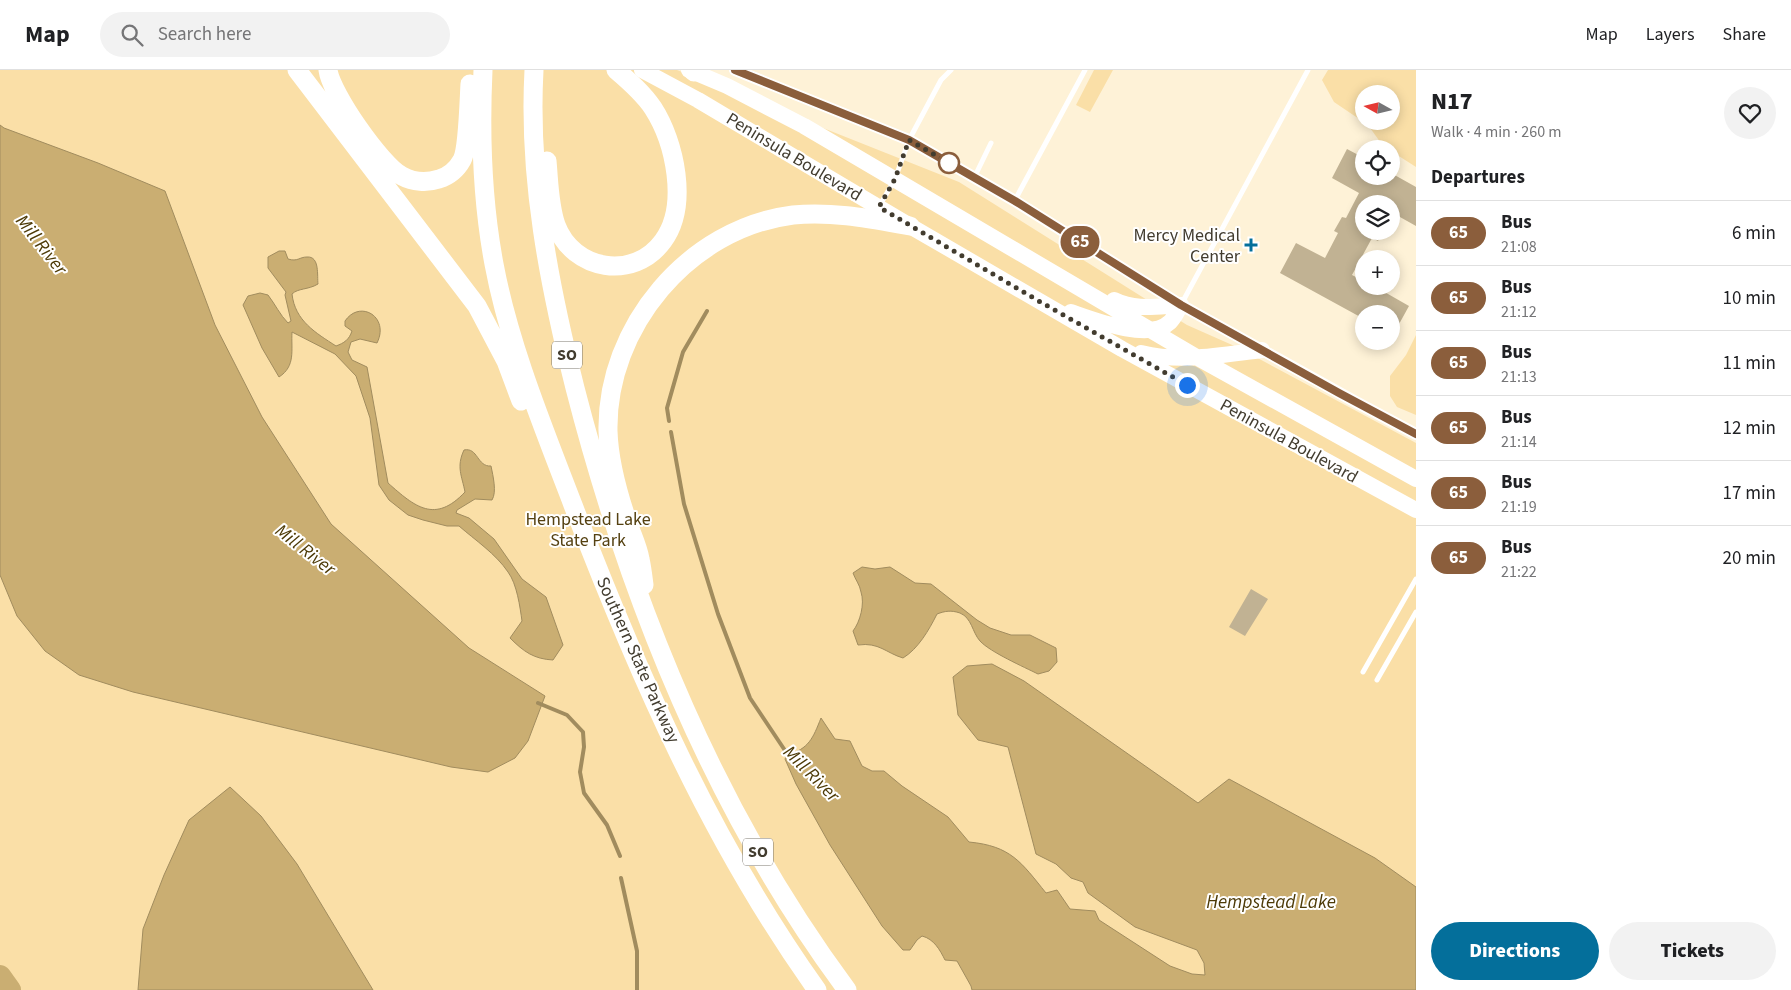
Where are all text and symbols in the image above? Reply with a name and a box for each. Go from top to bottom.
search box [100,12,450,57]
text: Map [25,17,70,52]
icon: search [118,21,146,49]
text: Search here [158,21,251,48]
text: Map [1586,22,1618,47]
text: Layers [1646,22,1695,47]
text: Share [1723,22,1766,47]
text: N17 [1431,84,1473,119]
north arrow [1355,85,1400,130]
map controls [1355,85,1400,350]
button: heart [1724,87,1776,139]
street label: Peninsula Boulevard [721,107,867,207]
text: Walk · 4 min · 260 m [1431,121,1562,143]
button: locate [1355,140,1400,185]
unlabelled marker [938,152,960,174]
text: Departures [1431,164,1525,191]
button: layers [1355,195,1400,240]
water label: Mill River [9,209,74,282]
text: Bus [1501,209,1532,236]
text: 65 [1449,220,1468,245]
text: 6 min [1732,220,1776,247]
place label: Mercy Medical Center [1133,223,1241,269]
line badge: 65 [1058,226,1102,258]
text: 65 [1070,229,1090,254]
text: 21:08 [1501,236,1537,258]
marker: Mercy Medical Center [1244,238,1258,252]
button: + [1355,250,1400,295]
text: Bus [1501,274,1532,301]
text: 65 [1449,285,1468,310]
text: 10 min [1722,285,1776,312]
text: 21:12 [1501,301,1537,323]
button: − [1355,305,1400,350]
text: Bus [1501,339,1532,366]
road number: SO [552,342,582,368]
text: 65 [1449,350,1468,375]
text: 11 min [1722,350,1776,377]
text: 21:13 [1501,366,1537,388]
your location [1175,373,1200,398]
street label: Peninsula Boulevard [1215,393,1363,489]
text: Bus [1501,404,1532,431]
text: 65 [1449,415,1468,440]
text: 12 min [1722,415,1776,442]
text: 21:14 [1501,431,1537,453]
text: Bus [1501,469,1532,496]
text: 65 [1449,480,1468,505]
text: 17 min [1722,480,1776,507]
text: 21:19 [1501,496,1537,518]
park label: Hempstead Lake State Park [525,507,651,553]
water label: Mill River [269,518,342,583]
text: Bus [1501,534,1532,561]
text: 65 [1449,545,1468,570]
text: 20 min [1722,545,1776,572]
text: 21:22 [1501,561,1537,583]
street label: Southern State Parkway [590,573,686,748]
water label: Mill River [777,740,846,809]
road number: SO [743,839,773,866]
water label: Hempstead Lake [1206,889,1336,916]
button: Directions [1431,922,1599,980]
button: Tickets [1609,922,1776,980]

